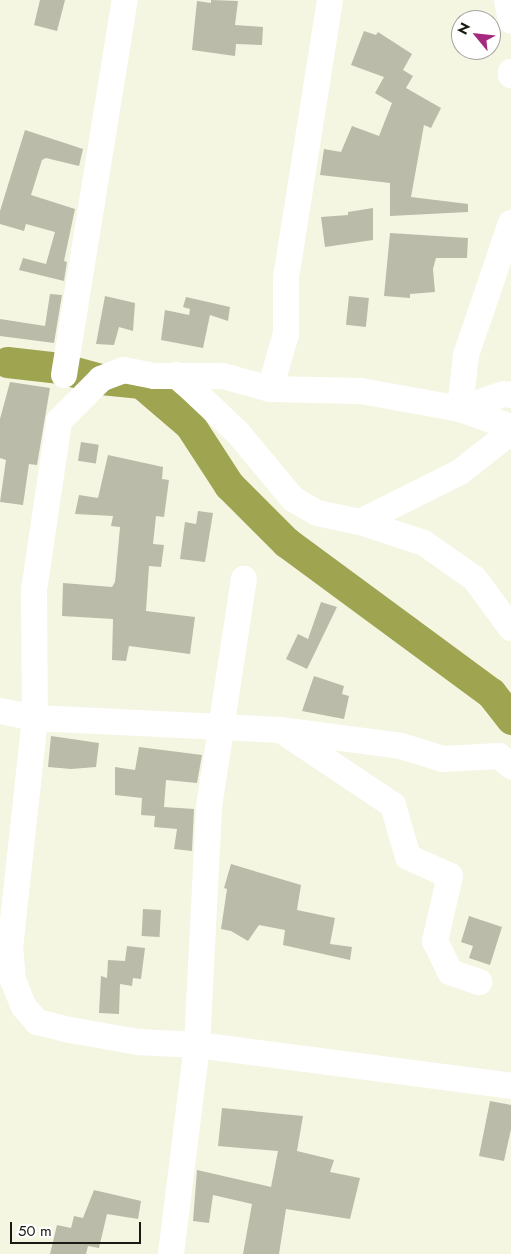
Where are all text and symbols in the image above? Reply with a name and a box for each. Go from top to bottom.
north arrow [451,10,501,60]
text: N [452,19,475,38]
scale bar [12,1212,144,1244]
text: 50 m [18,1220,52,1242]

